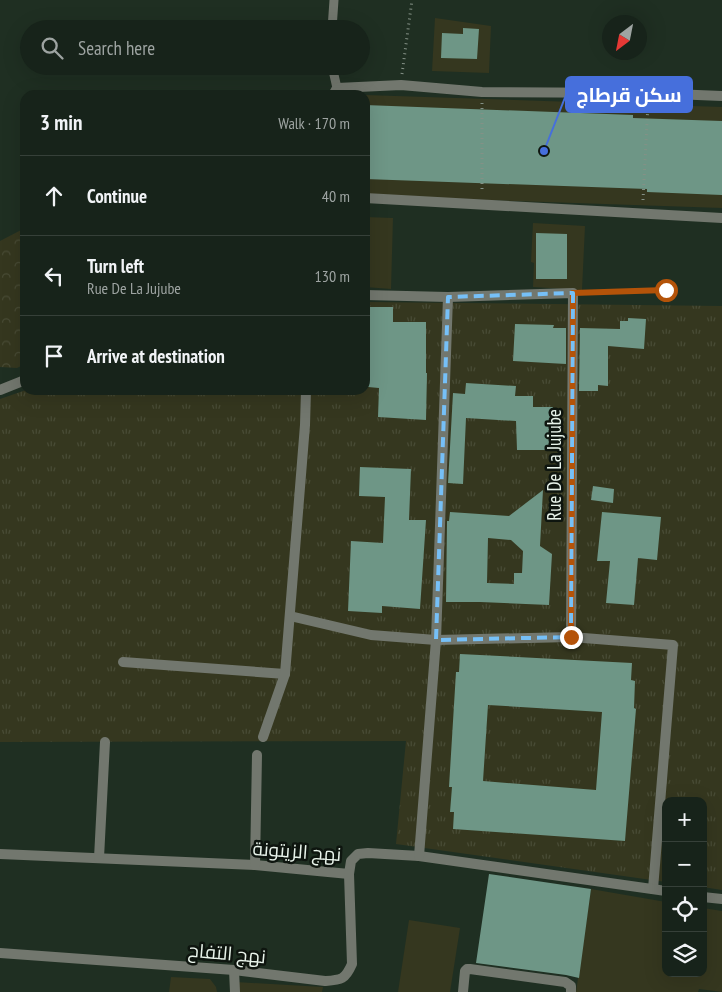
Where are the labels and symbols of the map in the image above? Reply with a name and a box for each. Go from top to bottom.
north arrow [602,15,647,60]
callout: سكن قرطاج [566,77,692,112]
text: سكن قرطاج [576,82,682,109]
route start [655,279,678,302]
street label: Rue De La Jujube [542,409,566,521]
route end [560,626,583,649]
street label: نهج الزيتونة [252,836,342,868]
street label: نهج التفاح [187,938,267,970]

